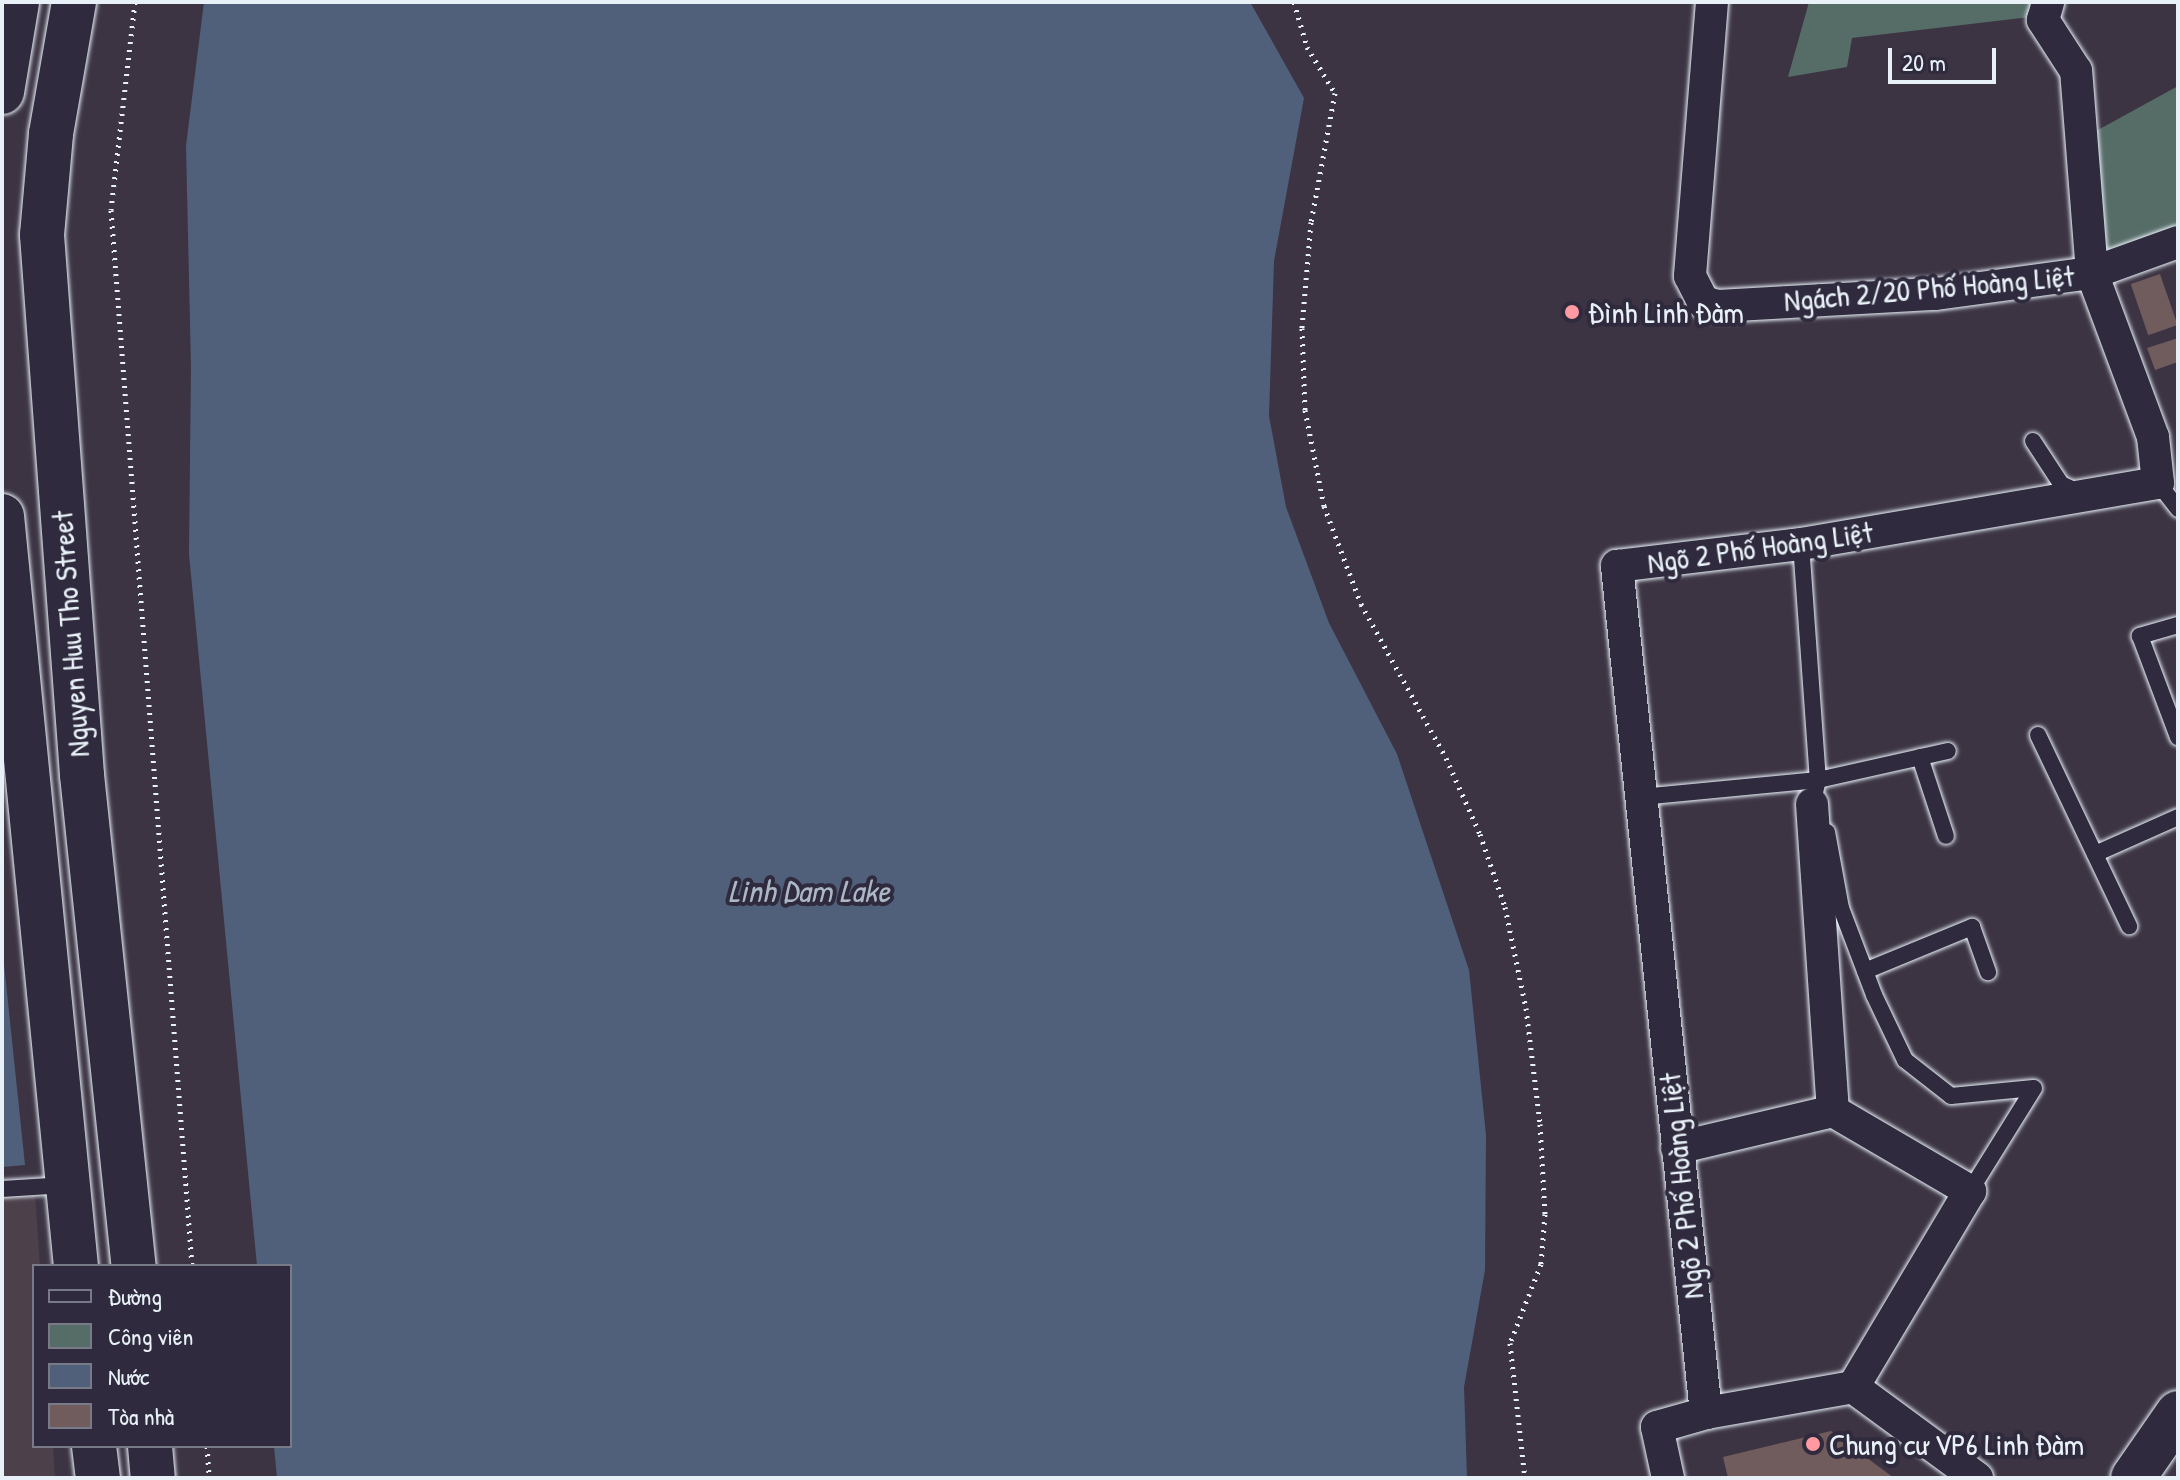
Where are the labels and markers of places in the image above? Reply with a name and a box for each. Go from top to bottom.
place label: Đình Linh Đàm [1588,294,1744,330]
marker: Đình Linh Đàm [1563,303,1581,321]
place label: Chung cư VP6 Linh Đàm [1829,1426,2084,1462]
marker: Chung cư VP6 Linh Đàm [1804,1435,1822,1453]

